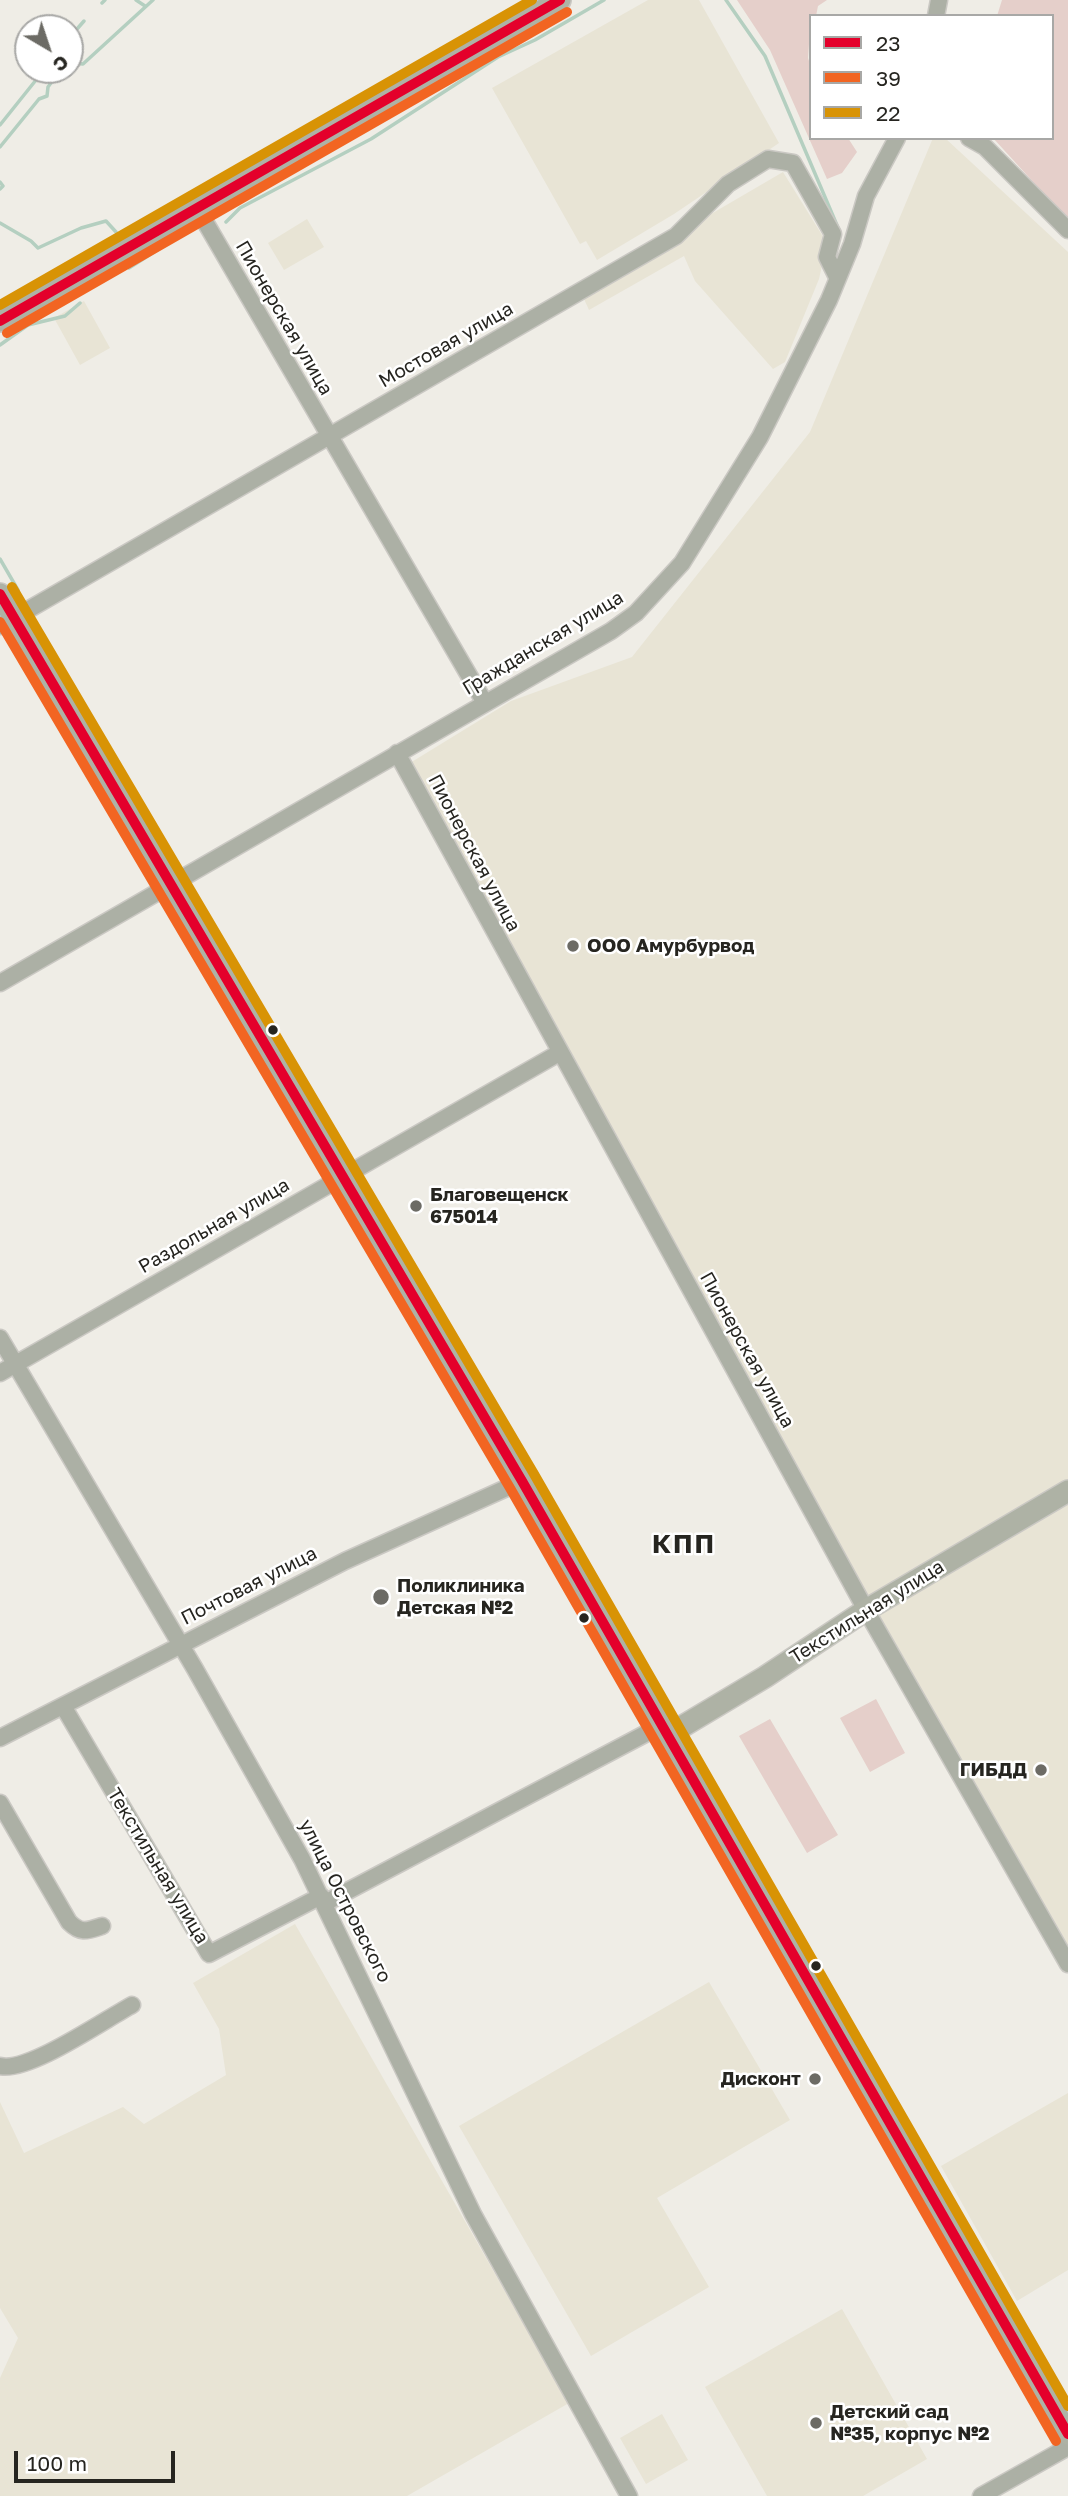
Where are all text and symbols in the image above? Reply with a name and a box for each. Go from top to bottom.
north arrow [14,14,84,84]
legend [809,14,1054,140]
text: 23 [876,30,900,56]
text: С [49,51,74,77]
text: 39 [876,65,901,91]
text: 22 [876,100,900,126]
street label: Пионерская улица [230,237,338,399]
street label: Мостовая улица [375,297,517,393]
street label: Гражданская улица [459,586,627,700]
street label: Пионерская улица [423,771,525,935]
place label: ООО Амурбурвод [587,935,754,957]
marker: ООО Амурбурвод [565,938,581,954]
unlabelled marker [266,1023,280,1037]
street label: Раздольная улица [134,1173,294,1279]
place label: Благовещенск 675014 [430,1184,569,1228]
marker: Благовещенск 675014 [408,1198,424,1214]
street label: Пионерская улица [695,1268,799,1432]
district label: КПП [652,1529,716,1561]
street label: Почтовая улица [177,1542,321,1630]
street label: Текстильная улица [786,1555,948,1669]
place label: Поликлиника Детская №2 [397,1575,525,1619]
marker: Поликлиника Детская №2 [371,1587,391,1607]
unlabelled marker [577,1611,591,1625]
place label: ГИБДД [960,1759,1027,1781]
marker: ГИБДД [1033,1762,1049,1778]
street label: Текстильная улица [103,1784,213,1948]
street label: улица Островского [294,1816,396,1986]
unlabelled marker [809,1959,823,1973]
place label: Дисконт [721,2068,801,2090]
marker: Дисконт [807,2071,823,2087]
place label: Детский сад №35, корпус №2 [830,2401,990,2445]
marker: Детский сад №35, корпус №2 [808,2415,824,2431]
scale bar [18,2436,178,2480]
text: 100 m [27,2450,87,2476]

